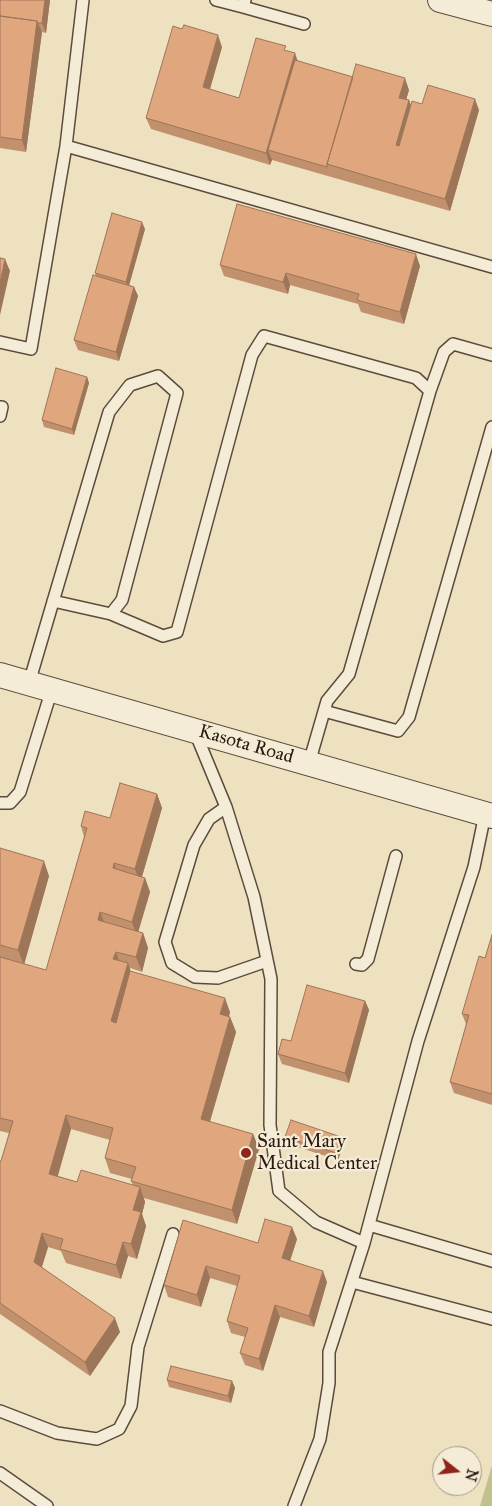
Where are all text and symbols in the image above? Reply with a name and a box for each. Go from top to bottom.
street label: Kasota Road [196,721,296,769]
place label: Saint Mary Medical Center [257,1131,377,1175]
marker: Saint Mary Medical Center [239,1146,253,1160]
north arrow [432,1446,482,1496]
text: N [461,1467,481,1483]

